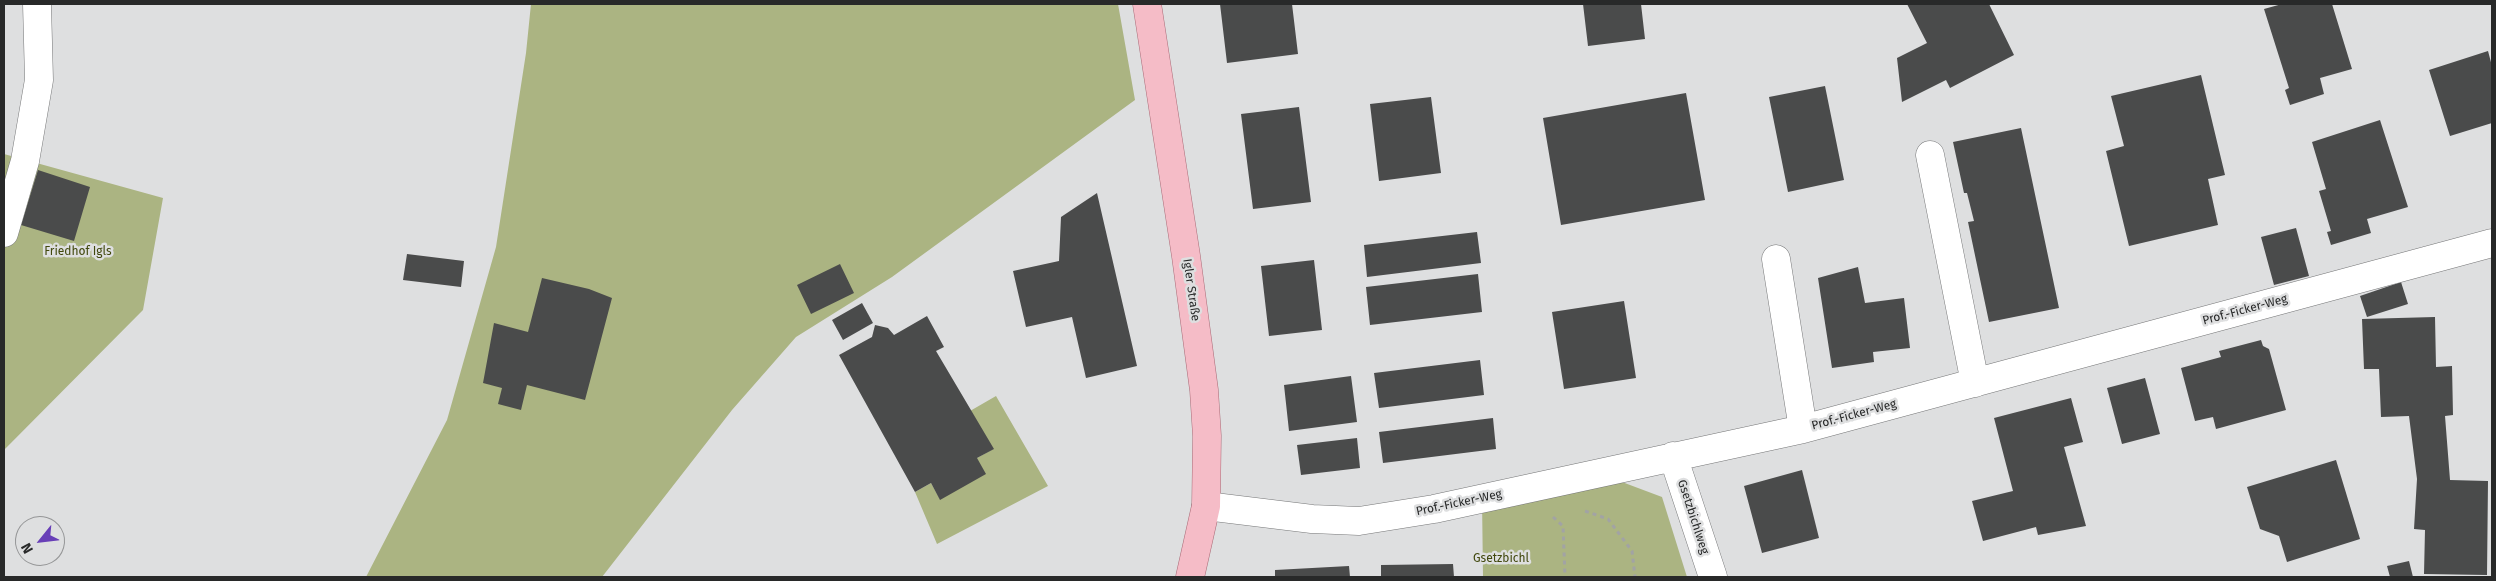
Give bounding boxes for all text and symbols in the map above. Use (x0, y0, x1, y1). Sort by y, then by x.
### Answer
park label: Friedhof Igls (44, 245, 112, 259)
street label: Igler Straße (1179, 258, 1203, 322)
street label: Prof.-Ficker-Weg (2201, 292, 2289, 328)
street label: Prof.-Ficker-Weg (1810, 397, 1898, 433)
street label: Gsetzbichlweg (1674, 478, 1712, 556)
street label: Prof.-Ficker-Weg (1415, 487, 1503, 519)
north arrow (15, 516, 65, 566)
text: N (18, 540, 37, 556)
park label: Gsetzbichl (1473, 552, 1529, 566)

